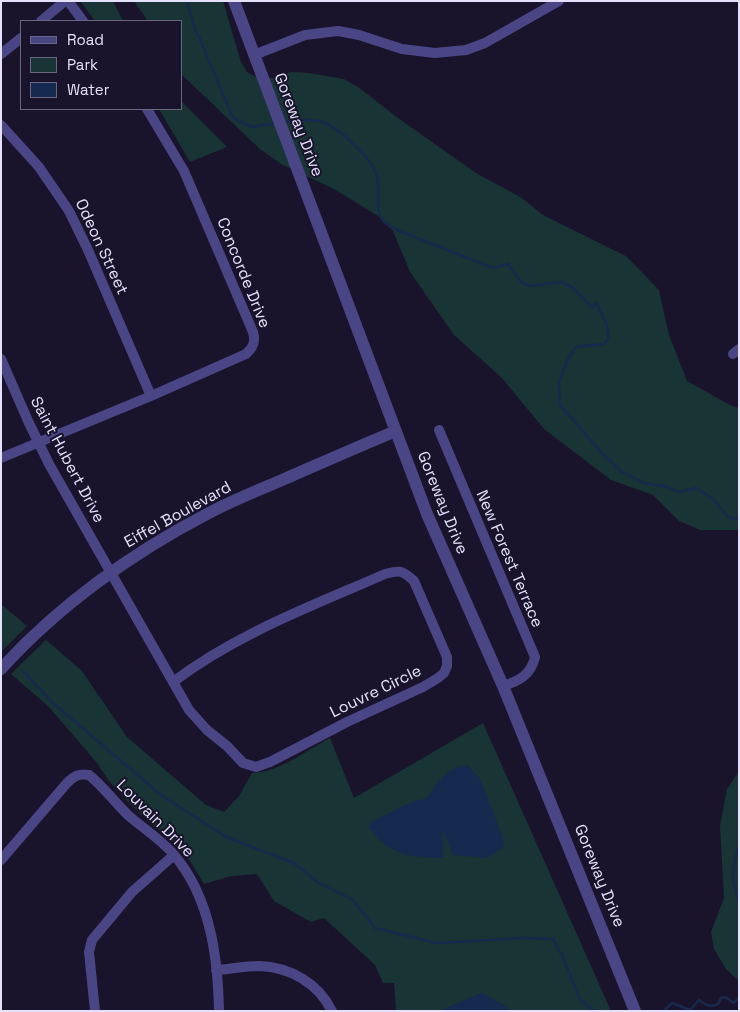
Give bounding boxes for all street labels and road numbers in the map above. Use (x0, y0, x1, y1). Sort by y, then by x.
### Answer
street label: Goreway Drive (269, 70, 327, 180)
street label: Odeon Street (70, 196, 132, 298)
street label: Concorde Drive (212, 215, 274, 331)
street label: Saint Hubert Drive (26, 394, 108, 526)
street label: Goreway Drive (413, 449, 471, 557)
street label: Eiffel Boulevard (121, 478, 235, 552)
street label: New Forest Terrace (471, 487, 547, 631)
street label: Louvre Circle (327, 662, 425, 722)
street label: Louvain Drive (112, 776, 198, 862)
street label: Goreway Drive (570, 822, 628, 930)

